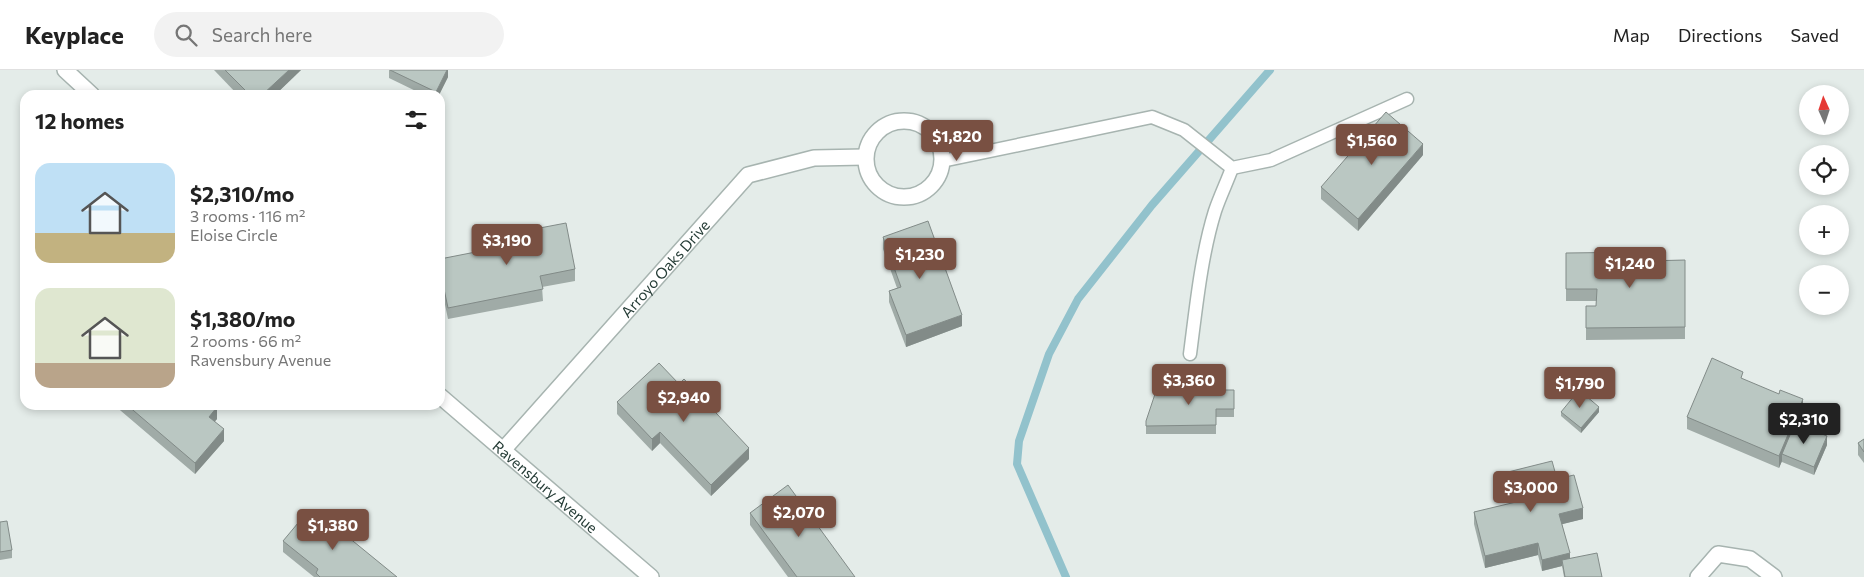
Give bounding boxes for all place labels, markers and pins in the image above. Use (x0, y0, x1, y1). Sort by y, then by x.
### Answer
pin: $1,820 (916, 119, 998, 162)
pin: $1,560 (1331, 124, 1413, 166)
pin: $3,190 (466, 224, 548, 266)
pin: $1,230 (879, 238, 961, 280)
pin: $1,240 (1589, 246, 1671, 289)
pin: $3,360 (1148, 364, 1230, 406)
pin: $1,790 (1539, 366, 1621, 409)
pin: $2,940 (643, 380, 725, 423)
pin: $2,310 (1763, 402, 1845, 445)
pin: $3,000 (1490, 470, 1572, 513)
pin: $2,070 (758, 496, 840, 538)
pin: $1,380 (292, 508, 374, 551)

